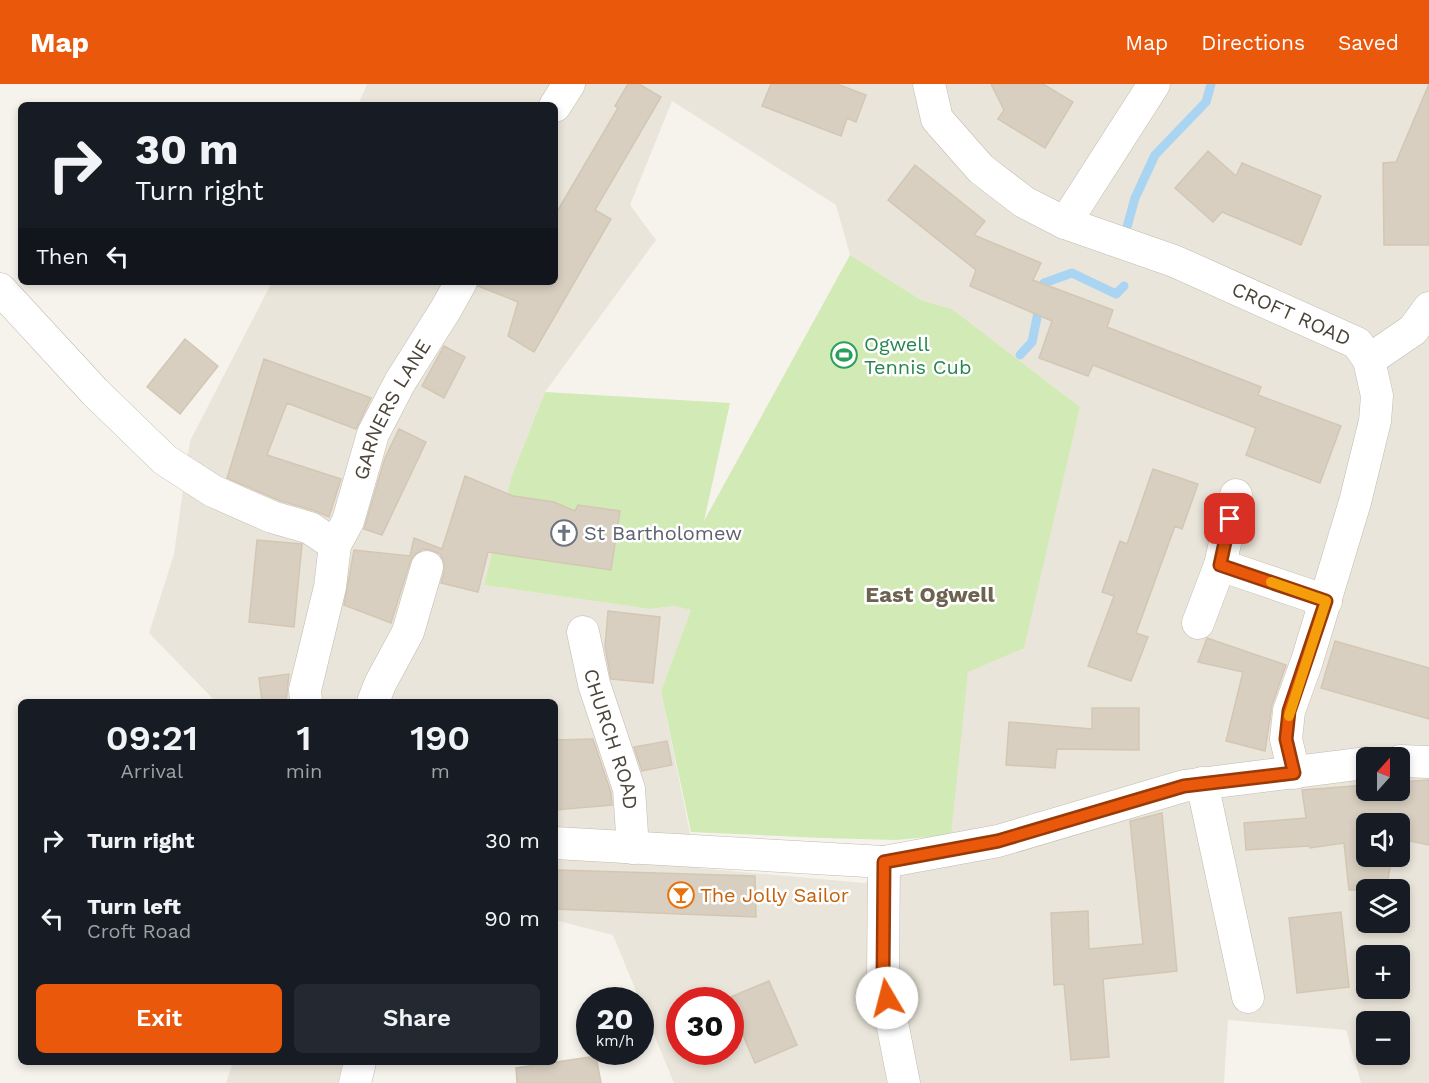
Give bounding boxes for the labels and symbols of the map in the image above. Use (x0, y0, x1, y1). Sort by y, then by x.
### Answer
street label: CROFT ROAD (1228, 277, 1355, 351)
place label: Ogwell Tennis Cub (864, 332, 971, 379)
street label: GARNERS LANE (348, 335, 436, 483)
sports icon: Ogwell Tennis Cub (829, 340, 859, 370)
pin (1204, 493, 1255, 544)
church icon: St Bartholomew (549, 518, 579, 548)
place label: St Bartholomew (584, 521, 742, 545)
district label: East Ogwell (865, 582, 995, 607)
street label: CHURCH ROAD (579, 667, 642, 810)
north arrow (1356, 747, 1410, 801)
bar icon: The Jolly Sailor (666, 880, 696, 910)
place label: The Jolly Sailor (700, 883, 849, 907)
position arrow (855, 966, 919, 1030)
speed limit sign: 30 (666, 987, 744, 1065)

